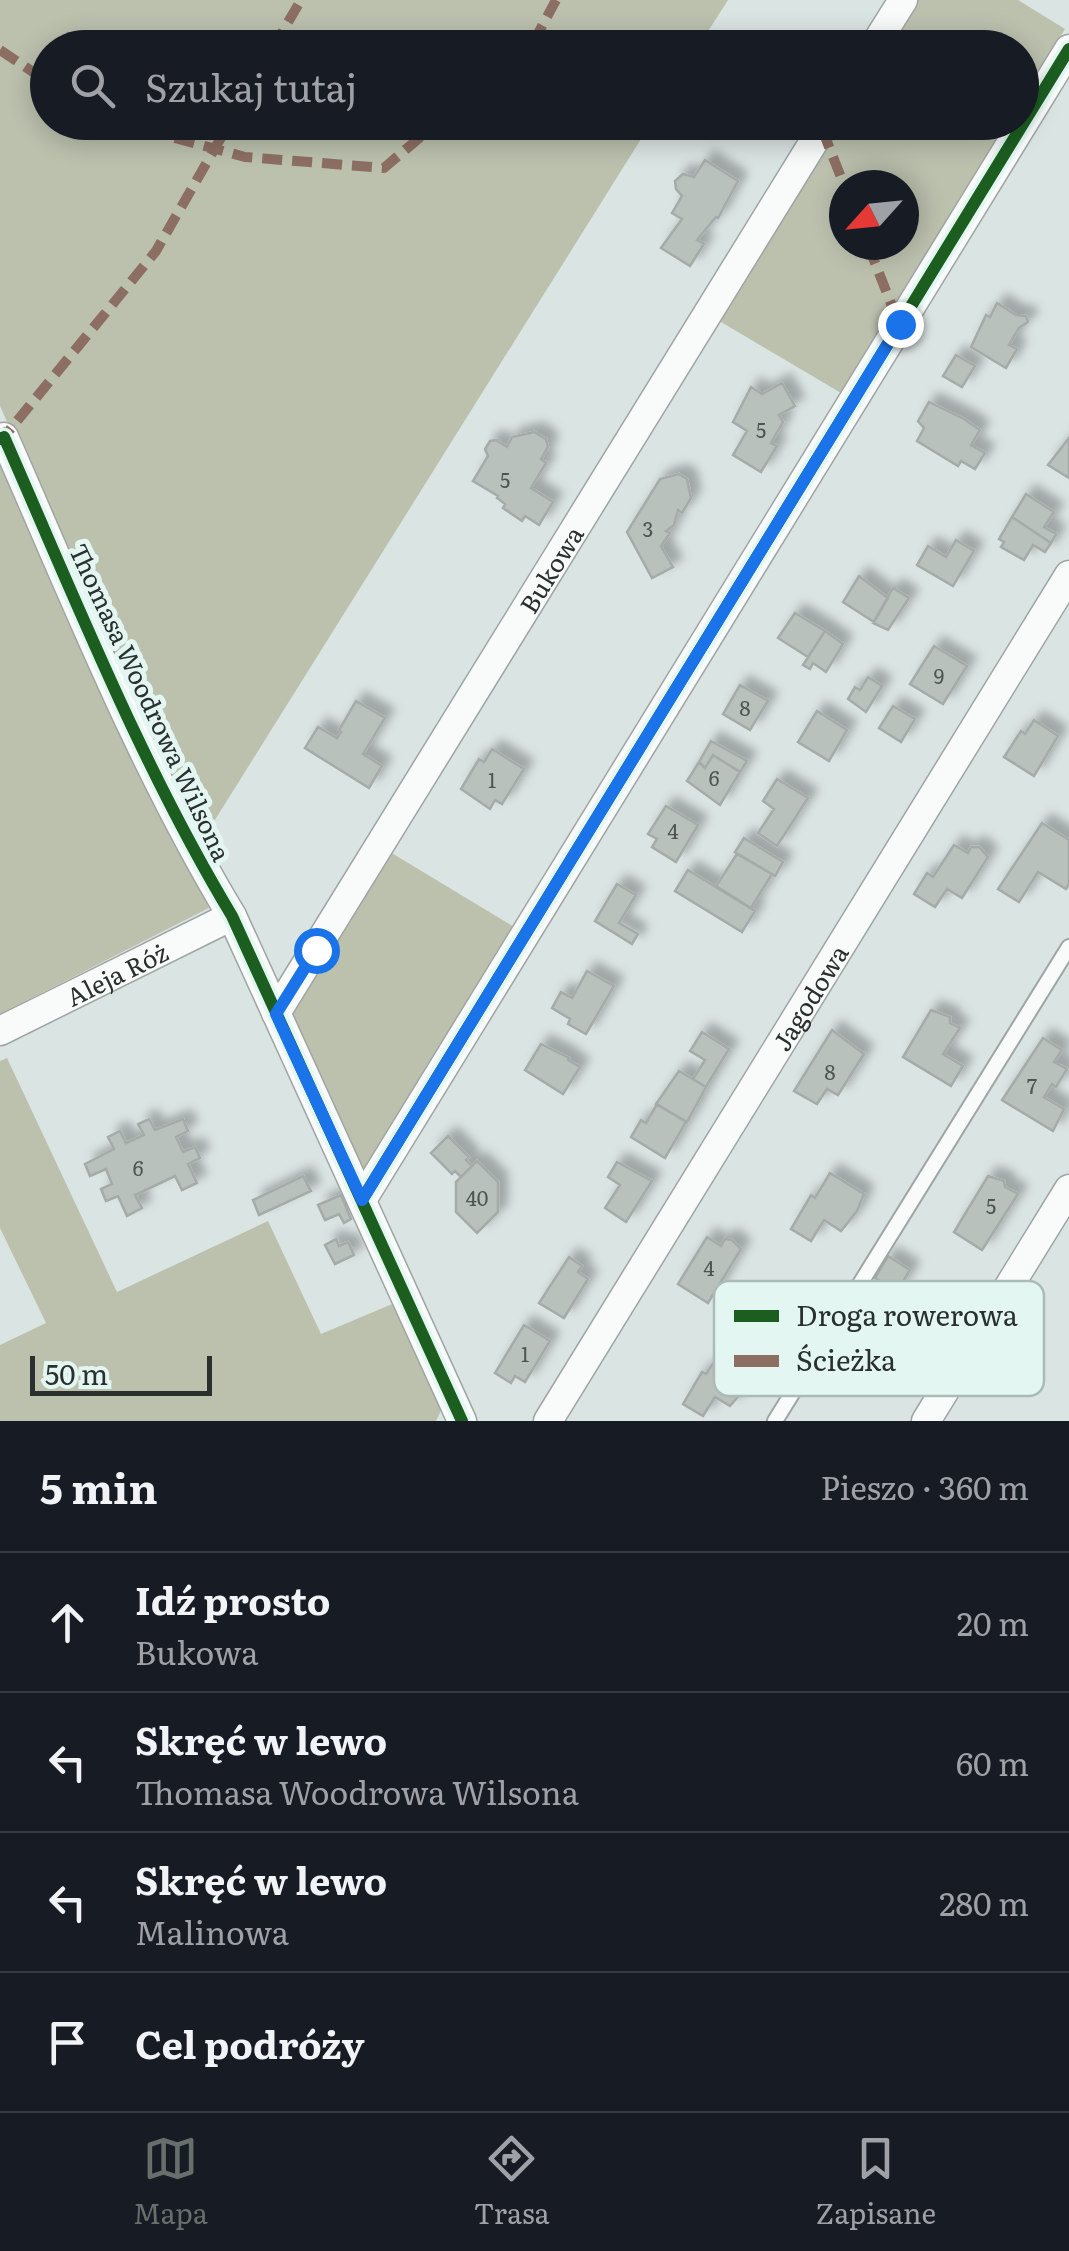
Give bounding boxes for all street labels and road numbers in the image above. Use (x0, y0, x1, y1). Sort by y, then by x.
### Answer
street label: Bukowa (509, 518, 592, 620)
street label: Thomasa Woodrowa Wilsona (61, 537, 241, 867)
street label: Aleja Róż (59, 932, 174, 1014)
street label: Jagodowa (762, 936, 856, 1057)

